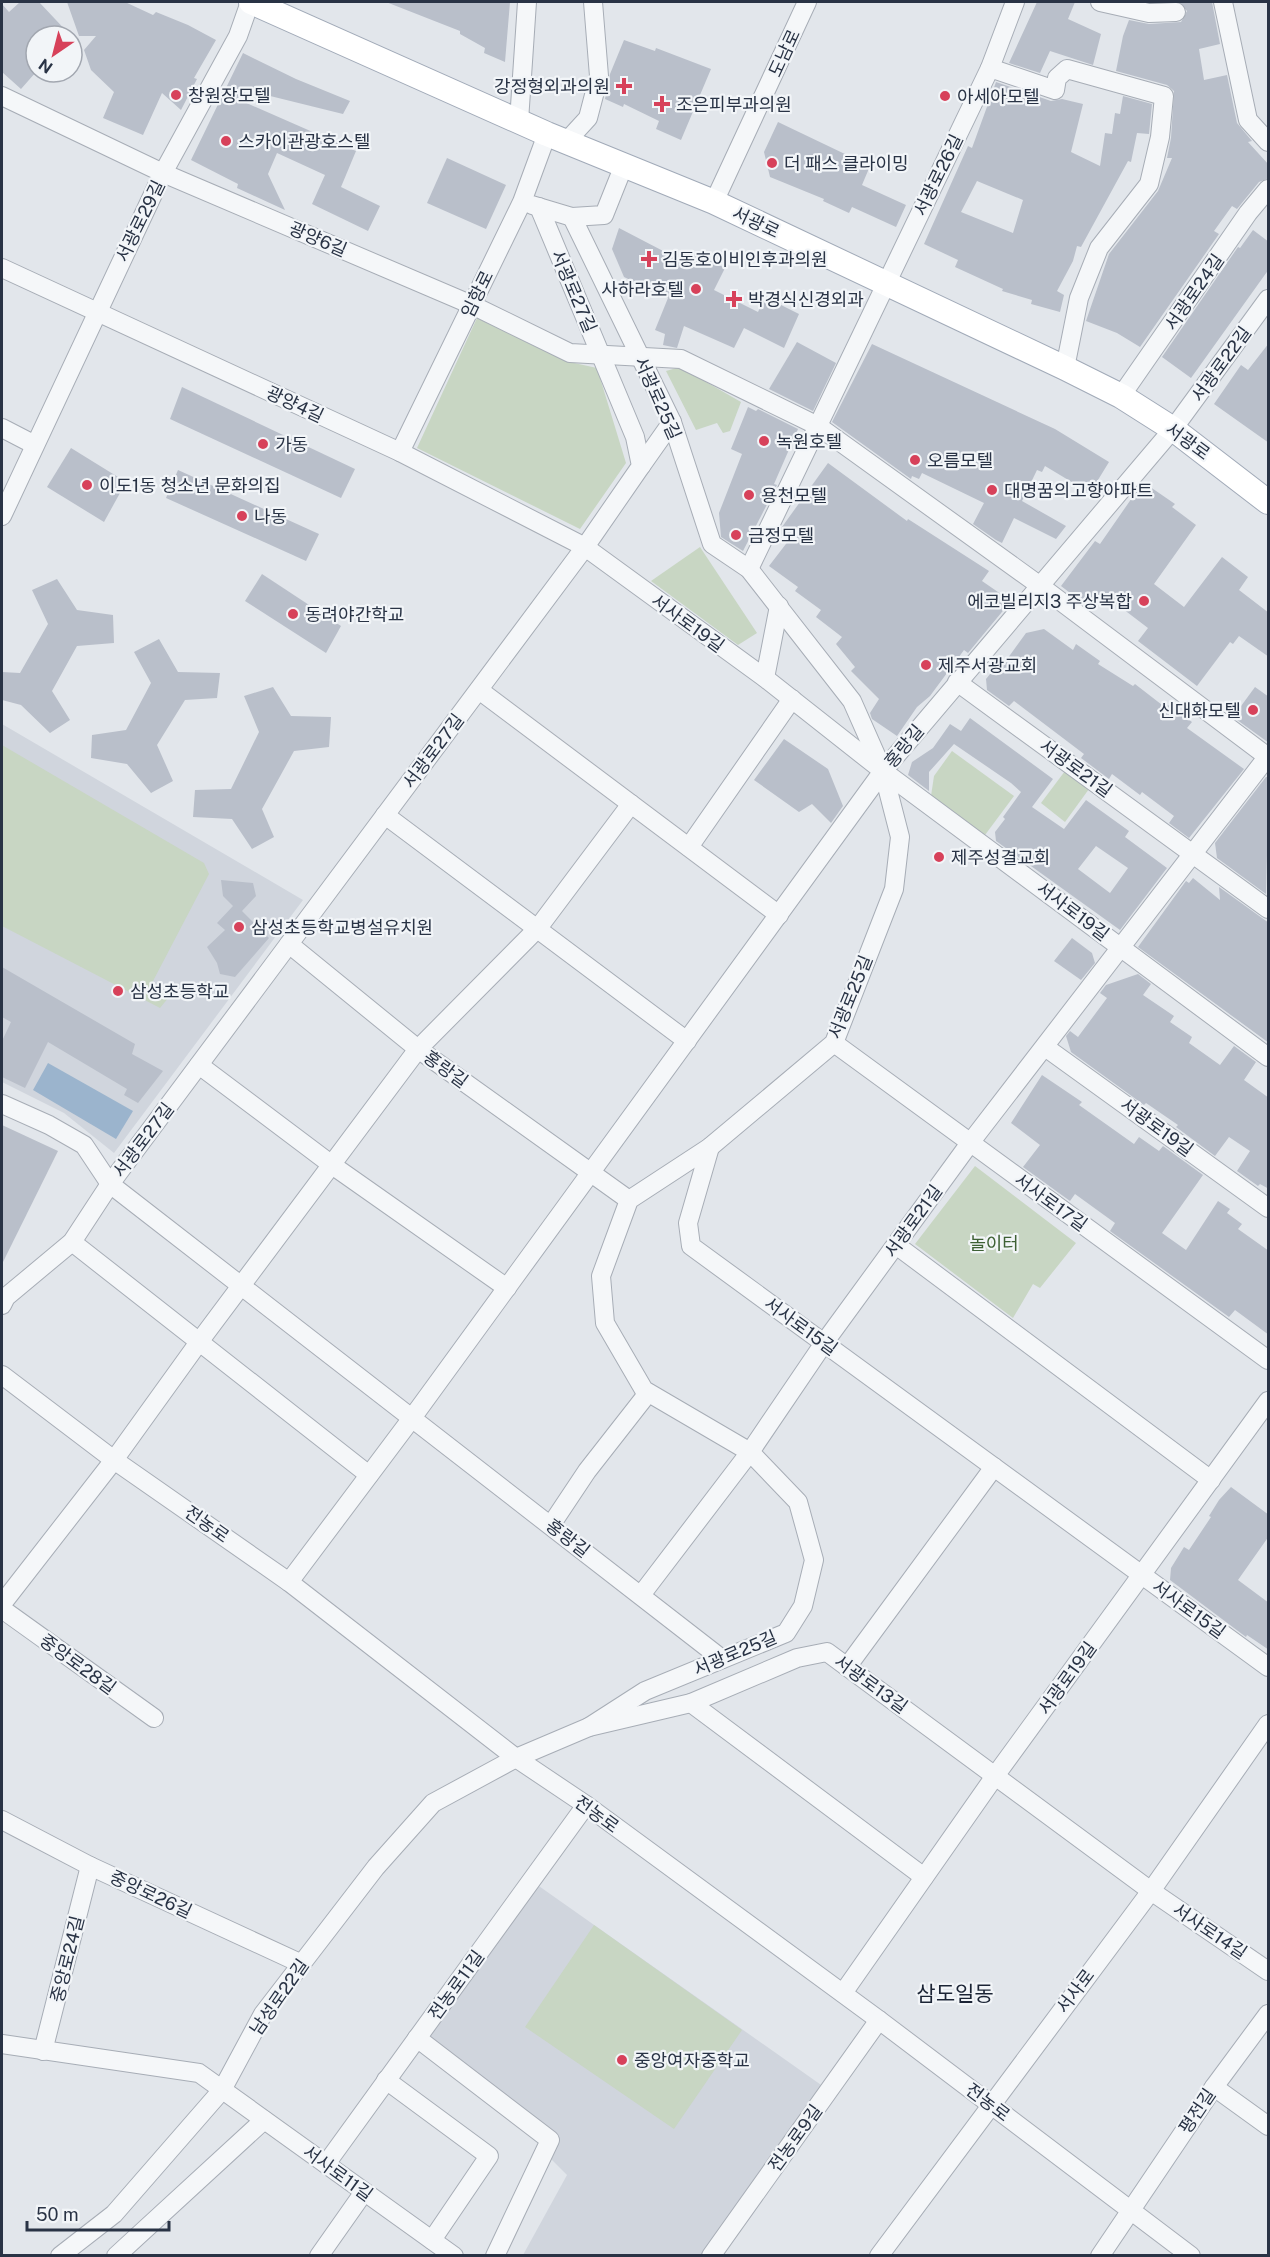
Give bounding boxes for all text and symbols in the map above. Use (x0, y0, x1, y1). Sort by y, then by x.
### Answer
north arrow (24, 24, 84, 84)
street label: 도남로 (764, 26, 804, 80)
text: N (35, 55, 56, 77)
place label: 강정형외과의원 (494, 76, 610, 97)
marker: 강정형외과의원 (615, 77, 633, 95)
place label: 창원장모텔 (188, 85, 271, 106)
place label: 아세아모텔 (957, 86, 1040, 107)
marker: 창원장모텔 (169, 88, 183, 102)
marker: 아세아모텔 (938, 89, 952, 103)
place label: 조은피부과의원 (676, 94, 792, 115)
marker: 조은피부과의원 (653, 95, 671, 113)
place label: 스카이관광호스텔 (238, 131, 370, 152)
street label: 서광로26길 (909, 131, 967, 219)
marker: 스카이관광호스텔 (219, 134, 233, 148)
place label: 더 패스 클라이밍 (784, 153, 909, 174)
marker: 더 패스 클라이밍 (765, 156, 779, 170)
street label: 서광로29길 (111, 177, 169, 265)
street label: 서광로 (729, 202, 783, 242)
street label: 광양6길 (286, 217, 350, 261)
street label: 서광로27길 (547, 246, 601, 336)
place label: 김동호이비인후과의원 (662, 249, 828, 270)
marker: 김동호이비인후과의원 (640, 250, 658, 268)
street label: 서광로24길 (1160, 250, 1228, 334)
street label: 임항로 (457, 267, 497, 321)
place label: 사하라호텔 (601, 279, 684, 300)
marker: 사하라호텔 (689, 282, 703, 296)
place label: 박경식신경외과 (748, 289, 864, 310)
marker: 박경식신경외과 (725, 290, 743, 308)
street label: 서광로22길 (1187, 322, 1255, 406)
street label: 서광로25길 (630, 353, 686, 443)
street label: 광양4길 (263, 382, 327, 426)
street label: 서광로 (1162, 418, 1214, 464)
place label: 녹원호텔 (776, 431, 842, 452)
place label: 가동 (275, 434, 308, 455)
marker: 녹원호텔 (757, 434, 771, 448)
marker: 가동 (256, 437, 270, 451)
place label: 오름모텔 (927, 450, 993, 471)
marker: 오름모텔 (908, 453, 922, 467)
place label: 이도1동 청소년 문화의집 (99, 475, 281, 496)
marker: 이도1동 청소년 문화의집 (80, 478, 94, 492)
place label: 대명꿈의고향아파트 (1004, 480, 1153, 501)
marker: 대명꿈의고향아파트 (985, 483, 999, 497)
place label: 용천모텔 (761, 485, 827, 506)
marker: 용천모텔 (742, 488, 756, 502)
place label: 나동 (254, 506, 287, 527)
marker: 나동 (235, 509, 249, 523)
place label: 금정모텔 (748, 525, 814, 546)
marker: 금정모텔 (729, 528, 743, 542)
street label: 서사로19길 (648, 590, 728, 656)
place label: 에코빌리지3 주상복합 (967, 591, 1132, 612)
marker: 에코빌리지3 주상복합 (1137, 594, 1151, 608)
place label: 동려야간학교 (305, 604, 404, 625)
marker: 동려야간학교 (286, 607, 300, 621)
place label: 제주서광교회 (938, 655, 1037, 676)
marker: 제주서광교회 (919, 658, 933, 672)
place label: 신대화모텔 (1158, 700, 1241, 721)
marker: 신대화모텔 (1246, 703, 1260, 717)
street label: 서광로27길 (398, 710, 468, 792)
street label: 홍랑길 (880, 720, 928, 772)
street label: 서광로21길 (1036, 735, 1116, 801)
place label: 제주성결교회 (951, 847, 1050, 868)
marker: 제주성결교회 (932, 850, 946, 864)
street label: 서사로19길 (1033, 877, 1113, 945)
place label: 삼성초등학교병설유치원 (251, 917, 433, 938)
marker: 삼성초등학교병설유치원 (232, 920, 246, 934)
street label: 서광로25길 (824, 952, 876, 1042)
place label: 삼성초등학교 (130, 981, 229, 1002)
marker: 삼성초등학교 (111, 984, 125, 998)
street label: 홍랑길 (420, 1046, 472, 1092)
street label: 서광로19길 (1117, 1094, 1197, 1160)
street label: 서광로27길 (108, 1099, 178, 1181)
street label: 서사로17길 (1011, 1169, 1091, 1235)
street label: 서광로21길 (880, 1181, 946, 1261)
park label: 놀이터 (969, 1233, 1019, 1254)
street label: 서사로15길 (760, 1292, 842, 1360)
street label: 전농로 (181, 1501, 233, 1547)
street label: 홍랑길 (542, 1514, 594, 1562)
street label: 서사로15길 (1148, 1575, 1230, 1643)
street label: 서광로25길 (690, 1626, 780, 1680)
street label: 중앙로28길 (36, 1629, 120, 1699)
street label: 서광로19길 (1034, 1638, 1100, 1718)
street label: 서광로13길 (830, 1651, 912, 1717)
street label: 전농로 (571, 1791, 623, 1837)
street label: 중앙로26길 (107, 1866, 195, 1922)
street label: 서사로14길 (1169, 1899, 1251, 1963)
street label: 중앙로24길 (46, 1914, 88, 2004)
street label: 전농로11길 (424, 1946, 488, 2024)
street label: 남성로22길 (245, 1955, 313, 2039)
street label: 서사로 (1052, 1965, 1098, 2017)
district label: 삼도일동 (916, 1981, 994, 2006)
place label: 중앙여자중학교 (634, 2050, 750, 2071)
marker: 중앙여자중학교 (615, 2053, 629, 2067)
street label: 전농로 (962, 2079, 1014, 2125)
street label: 평전길 (1174, 2085, 1220, 2137)
street label: 전농로9길 (764, 2100, 826, 2176)
street label: 서사로11길 (299, 2141, 377, 2205)
scale bar (27, 2194, 170, 2232)
text: 50 m (36, 2204, 79, 2225)

